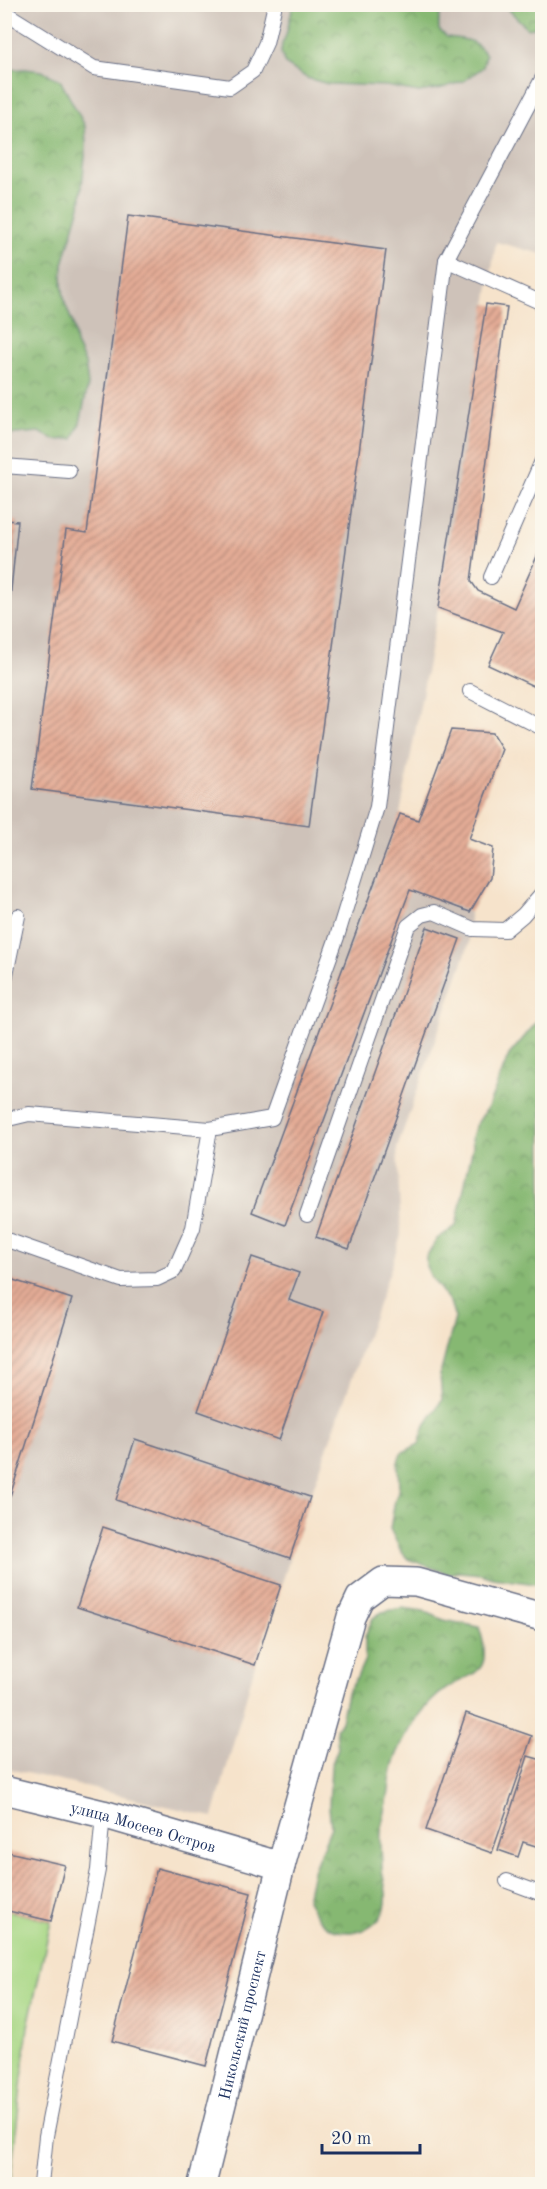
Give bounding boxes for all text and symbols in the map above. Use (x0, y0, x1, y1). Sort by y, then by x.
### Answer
street label: улица Мосеев Остров (69, 1800, 217, 1856)
street label: Никольский проспект (217, 1949, 270, 2102)
scale bar (322, 2117, 420, 2155)
text: 20 m (331, 2130, 371, 2148)

